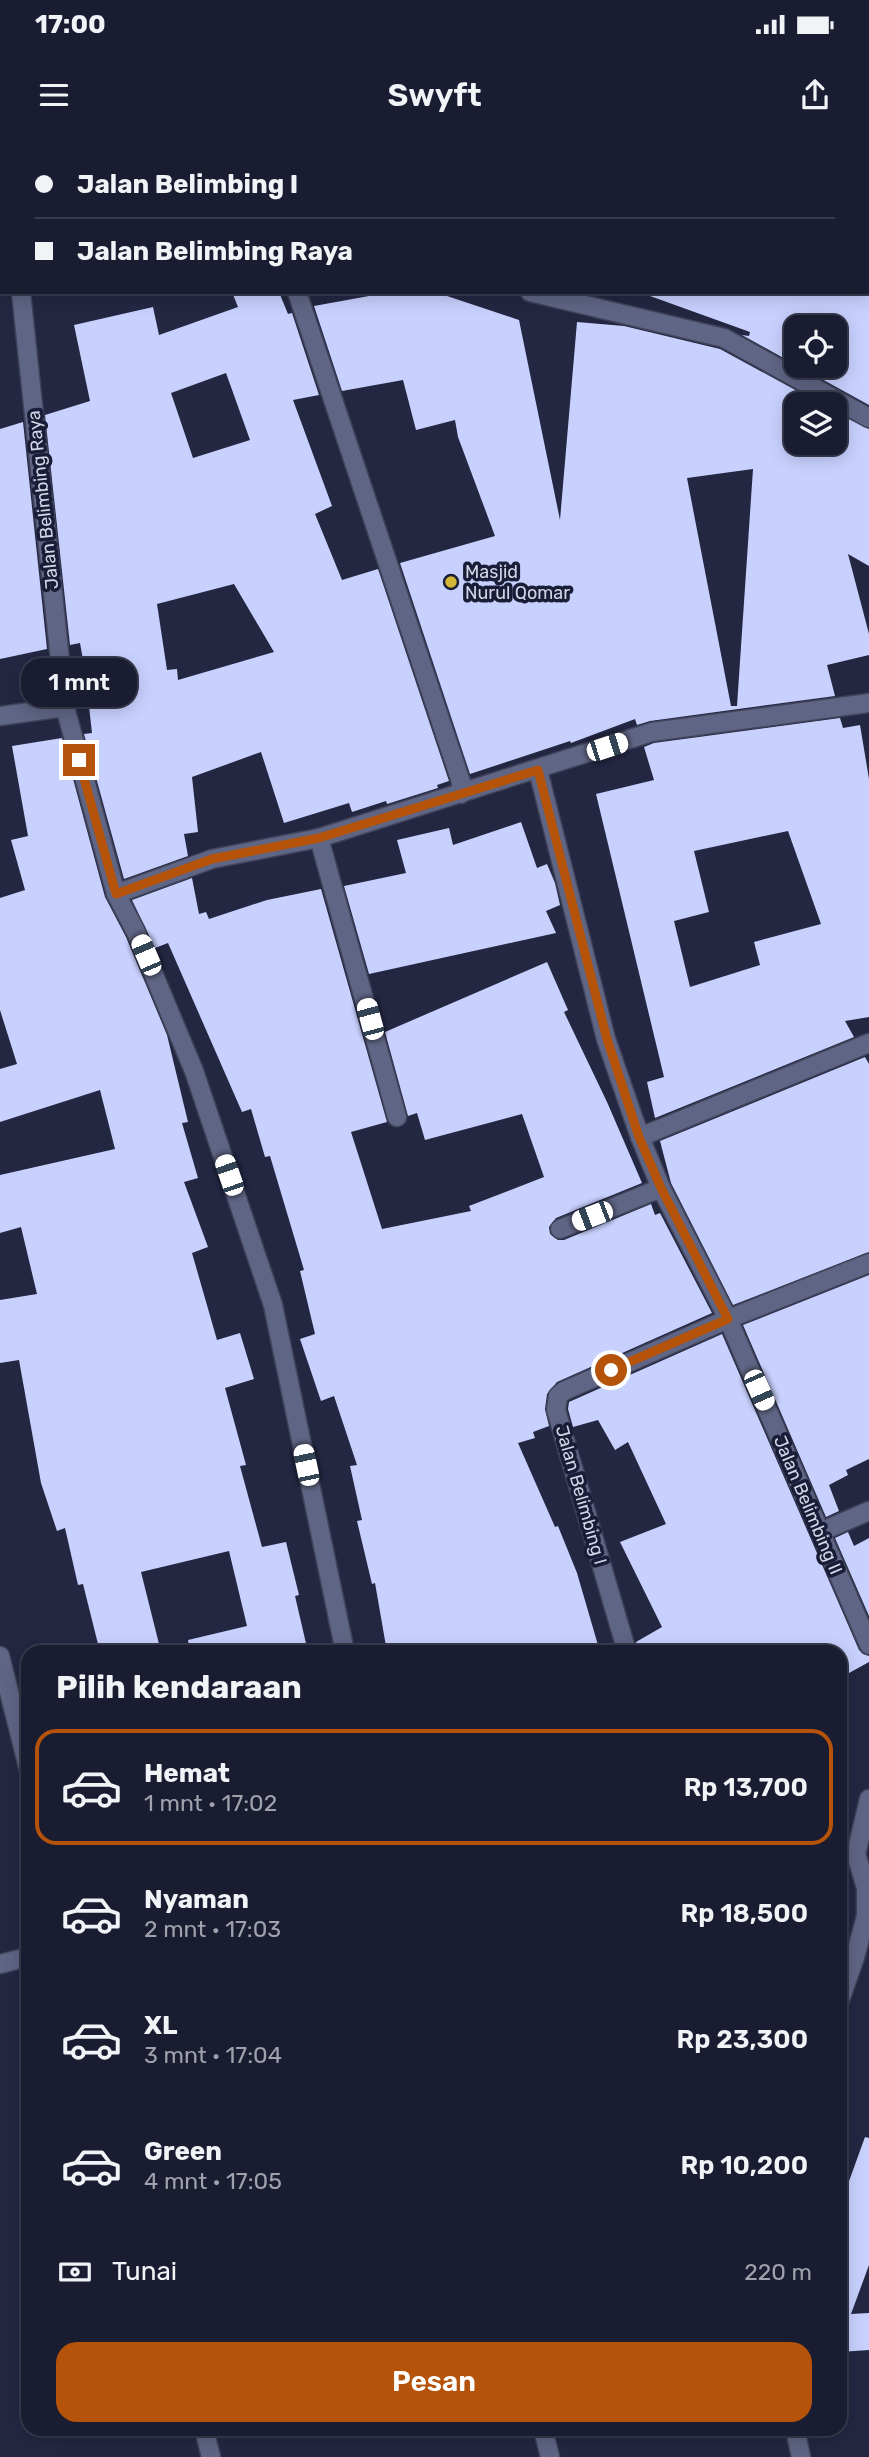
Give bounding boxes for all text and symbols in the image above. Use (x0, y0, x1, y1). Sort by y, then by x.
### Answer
text: 17:00 (35, 9, 106, 40)
icon: menu (35, 76, 73, 114)
text: Swyft (387, 76, 482, 114)
icon: share (796, 76, 834, 114)
text: Jalan Belimbing I (77, 169, 298, 200)
text: Jalan Belimbing Raya (77, 236, 353, 267)
map controls (784, 315, 847, 455)
button: locate (784, 315, 847, 378)
button: layers (784, 392, 847, 455)
street label: Jalan Belimbing Raya (23, 409, 63, 591)
place label: Masjid Nurul Qomar (465, 561, 570, 604)
marker: Masjid Nurul Qomar (443, 574, 459, 590)
callout: 1 mnt (21, 658, 137, 708)
text: 1 mnt (48, 668, 110, 696)
car (584, 731, 631, 763)
route end (63, 744, 95, 776)
car (129, 932, 164, 978)
car (355, 996, 386, 1042)
car (213, 1152, 246, 1198)
car (569, 1199, 616, 1233)
route start (595, 1354, 627, 1386)
car (741, 1367, 778, 1413)
street label: Jalan Belimbing I (551, 1423, 611, 1567)
street label: Jalan Belimbing II (769, 1432, 847, 1578)
car (292, 1442, 321, 1488)
text: Pilih kendaraan (56, 1668, 302, 1706)
icon: car (60, 1756, 123, 1819)
text: Hemat (144, 1758, 230, 1789)
text: Rp 13,700 (684, 1772, 808, 1803)
text: 1 mnt · 17:02 (144, 1789, 277, 1817)
icon: car (60, 1882, 123, 1945)
text: Nyaman (144, 1884, 249, 1915)
text: Rp 18,500 (681, 1898, 808, 1929)
text: 2 mnt · 17:03 (144, 1915, 281, 1943)
icon: car (60, 2008, 123, 2071)
text: XL (144, 2010, 177, 2041)
text: Rp 23,300 (677, 2024, 808, 2055)
text: 3 mnt · 17:04 (144, 2041, 282, 2069)
icon: car (60, 2134, 123, 2197)
text: Green (144, 2136, 222, 2167)
text: Rp 10,200 (681, 2150, 808, 2181)
text: 4 mnt · 17:05 (144, 2167, 282, 2195)
icon: cash (56, 2253, 94, 2291)
text: Tunai (112, 2256, 177, 2287)
text: 220 m (744, 2258, 812, 2286)
button: Pesan (56, 2342, 812, 2422)

